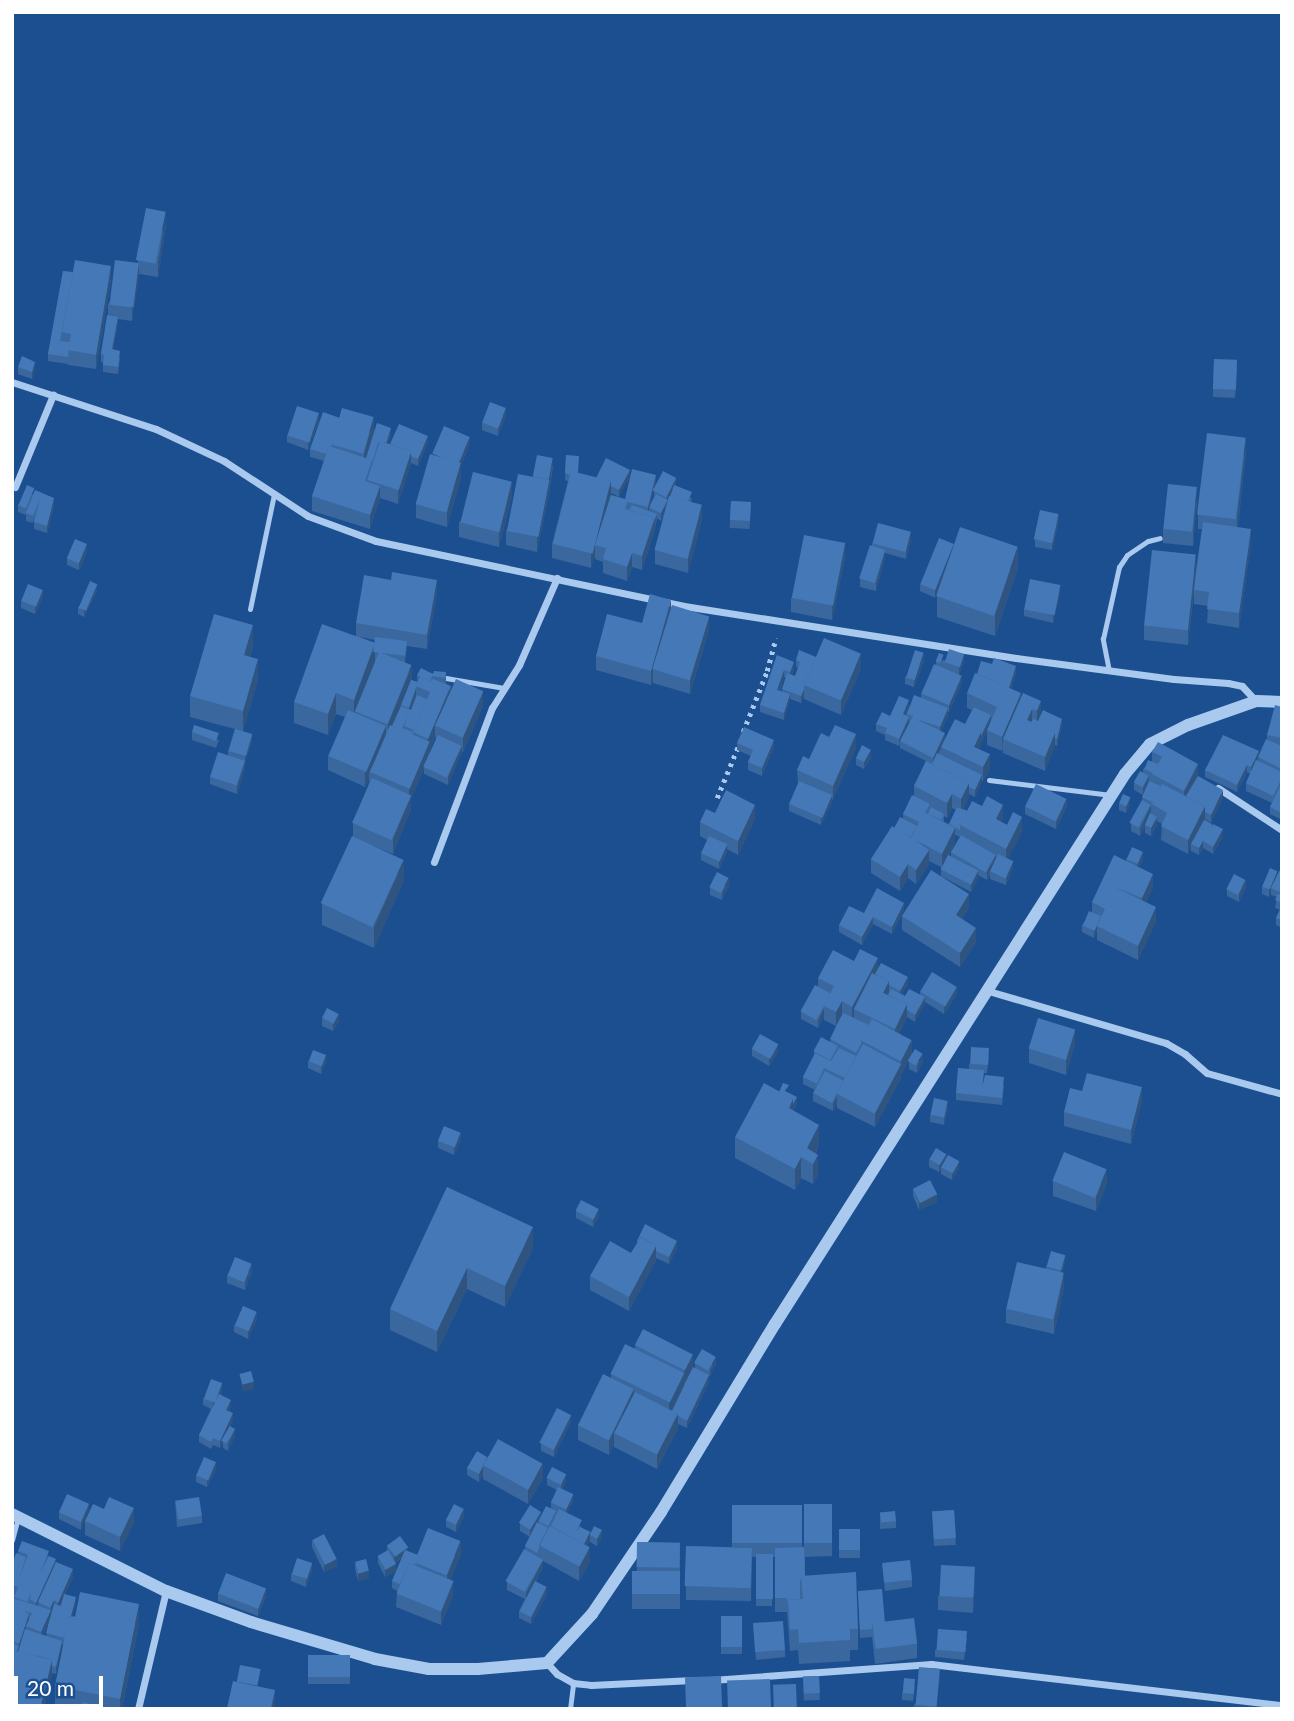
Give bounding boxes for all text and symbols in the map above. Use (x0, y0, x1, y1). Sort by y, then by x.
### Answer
scale bar (18, 1662, 107, 1706)
text: 20 m (27, 1675, 74, 1700)

